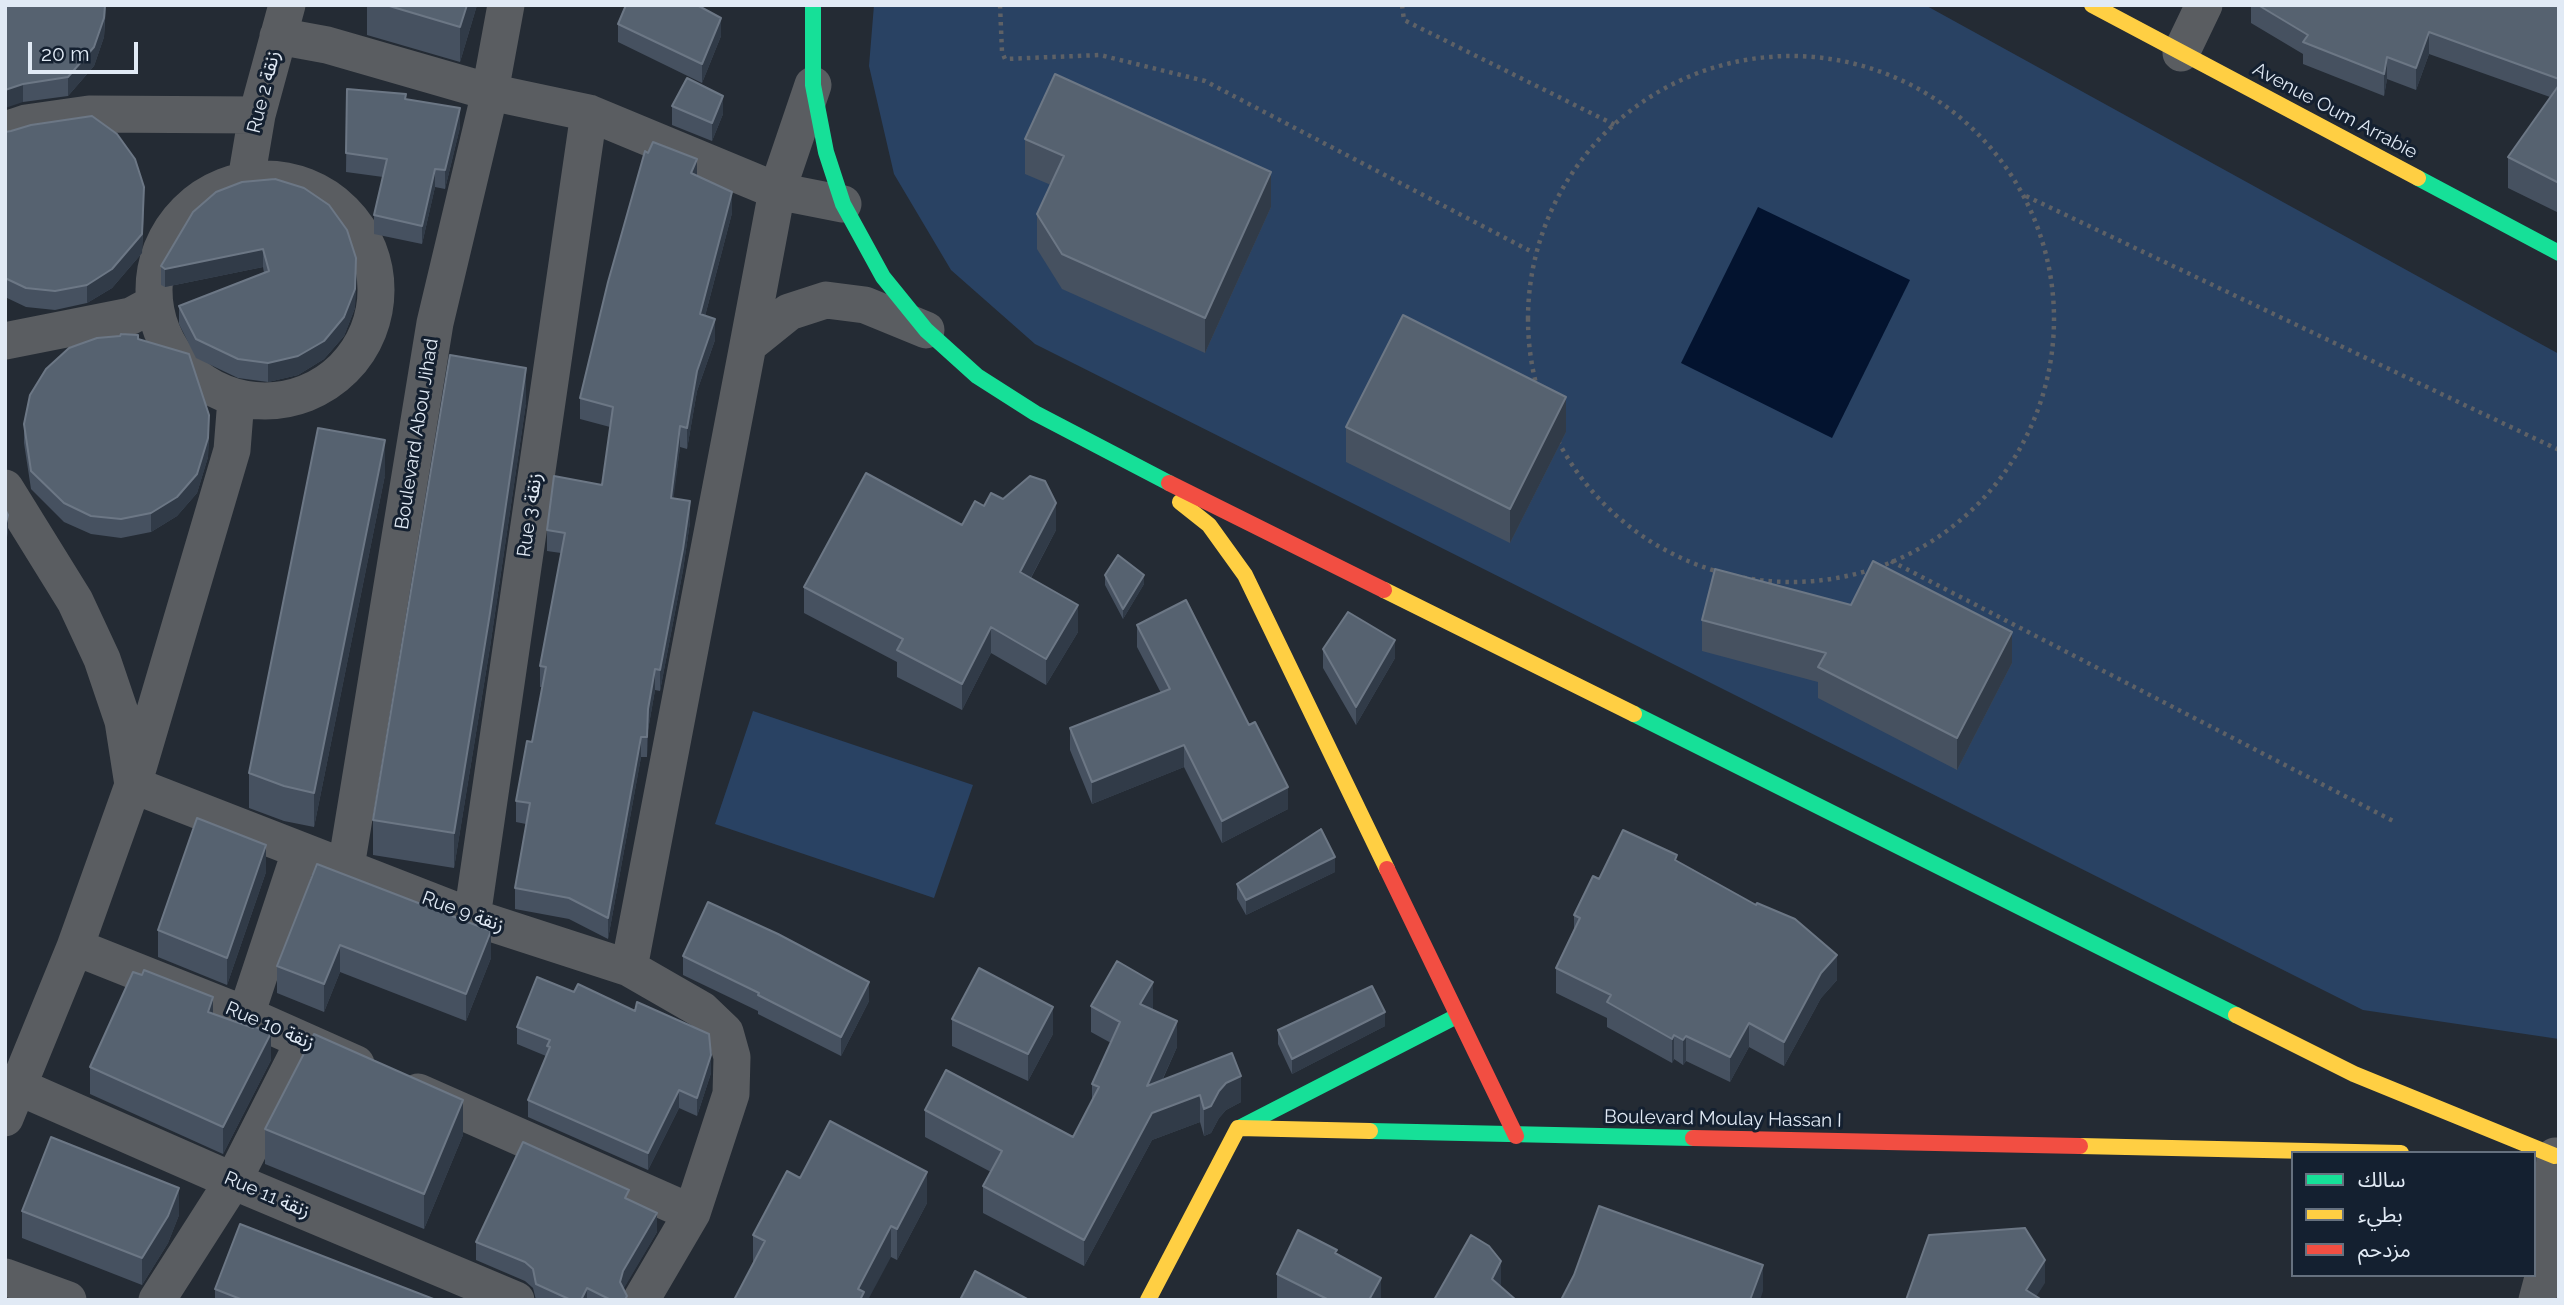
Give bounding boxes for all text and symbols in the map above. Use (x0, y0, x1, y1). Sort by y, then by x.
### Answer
scale bar (32, 28, 142, 72)
text: 20 m (41, 41, 89, 66)
street label: Rue 2 زنقة (243, 48, 285, 136)
street label: Avenue Oum Arrabie (2249, 58, 2421, 164)
street label: Boulevard Abou Jihad (391, 337, 443, 531)
street label: Rue 3 زنقة (513, 471, 547, 559)
street label: Rue 9 زنقة (419, 887, 507, 937)
street label: Rue 10 زنقة (222, 997, 318, 1055)
street label: Boulevard Moulay Hassan I (1604, 1106, 1842, 1132)
legend (2291, 1151, 2536, 1277)
street label: Rue 11 زنقة (221, 1167, 313, 1223)
text: سالك (2358, 1167, 2405, 1192)
text: بطيء (2358, 1202, 2403, 1227)
text: مزدحم (2358, 1237, 2411, 1262)

